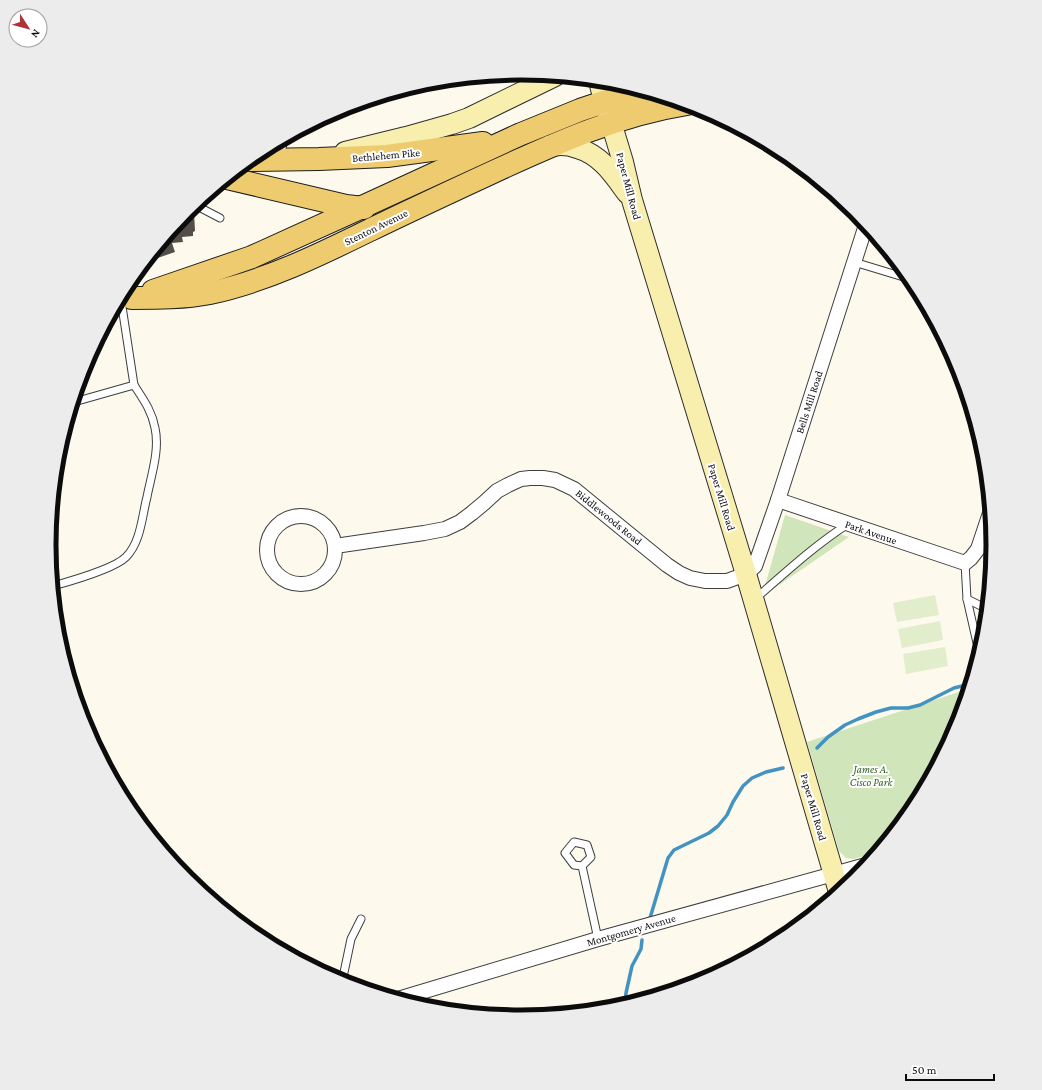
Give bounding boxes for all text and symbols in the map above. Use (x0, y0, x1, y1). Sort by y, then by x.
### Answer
north arrow (8, 8, 48, 48)
text: N (29, 27, 43, 41)
street label: Bethlehem Pike (352, 146, 421, 164)
street label: Paper Mill Road (613, 151, 644, 221)
street label: Stenton Avenue (342, 206, 410, 247)
street label: Bells Mill Road (793, 369, 825, 435)
street label: Paper Mill Road (705, 462, 738, 532)
street label: Biddlewoods Road (574, 487, 645, 547)
street label: Park Avenue (844, 518, 899, 547)
park label: James A. Cisco Park (850, 763, 893, 788)
street label: Paper Mill Road (798, 772, 829, 842)
street label: Montgomery Avenue (585, 912, 677, 949)
scale bar (906, 1056, 994, 1082)
text: 50 m (912, 1063, 937, 1077)

